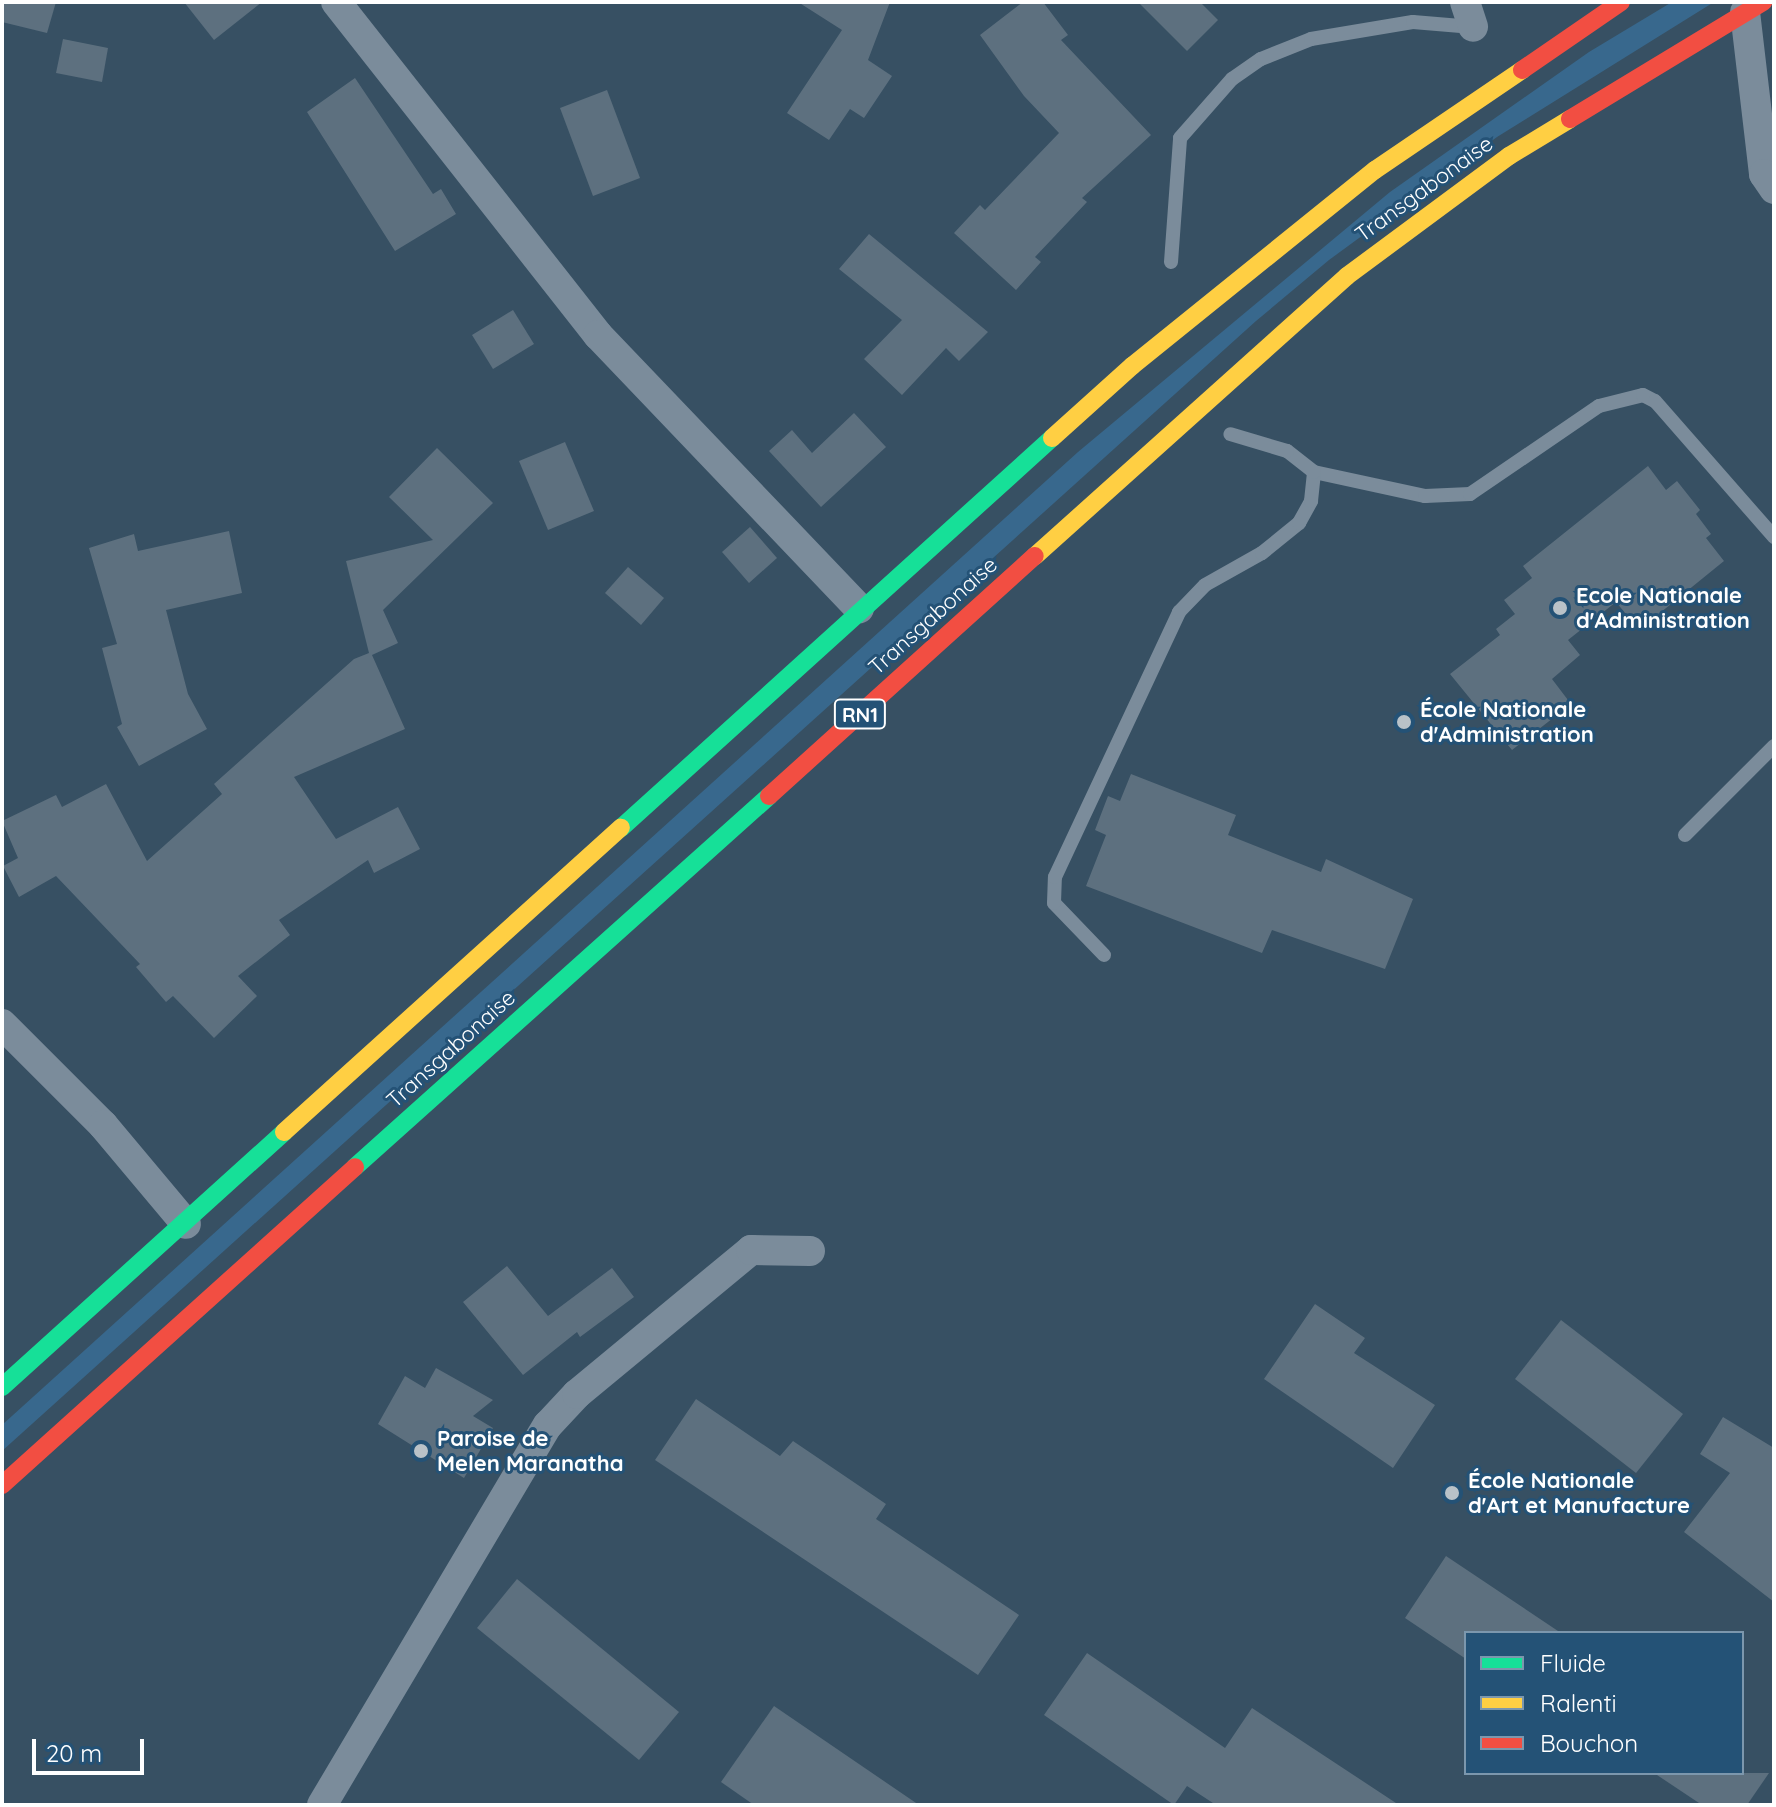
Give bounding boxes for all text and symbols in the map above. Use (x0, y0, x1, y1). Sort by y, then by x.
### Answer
street label: Transgabonaise (1350, 130, 1498, 248)
street label: Transgabonaise (863, 551, 1003, 681)
place label: Ecole Nationale d'Administration (1576, 582, 1750, 634)
marker: Ecole Nationale d'Administration (1551, 599, 1569, 617)
place label: École Nationale d'Administration (1420, 696, 1594, 748)
road number: RN1 (832, 698, 888, 730)
marker: École Nationale d'Administration (1395, 713, 1413, 731)
street label: Transgabonaise (381, 984, 521, 1114)
place label: Paroise de Melen Maranatha (437, 1425, 624, 1476)
marker: Paroise de Melen Maranatha (412, 1442, 430, 1460)
place label: École Nationale d'Art et Manufacture (1468, 1467, 1690, 1518)
marker: École Nationale d'Art et Manufacture (1443, 1484, 1461, 1502)
legend (1464, 1631, 1744, 1775)
text: Fluide (1540, 1648, 1606, 1678)
text: Ralenti (1540, 1688, 1617, 1718)
scale bar (36, 1723, 148, 1773)
text: Bouchon (1540, 1728, 1638, 1758)
text: 20 m (46, 1738, 102, 1768)

